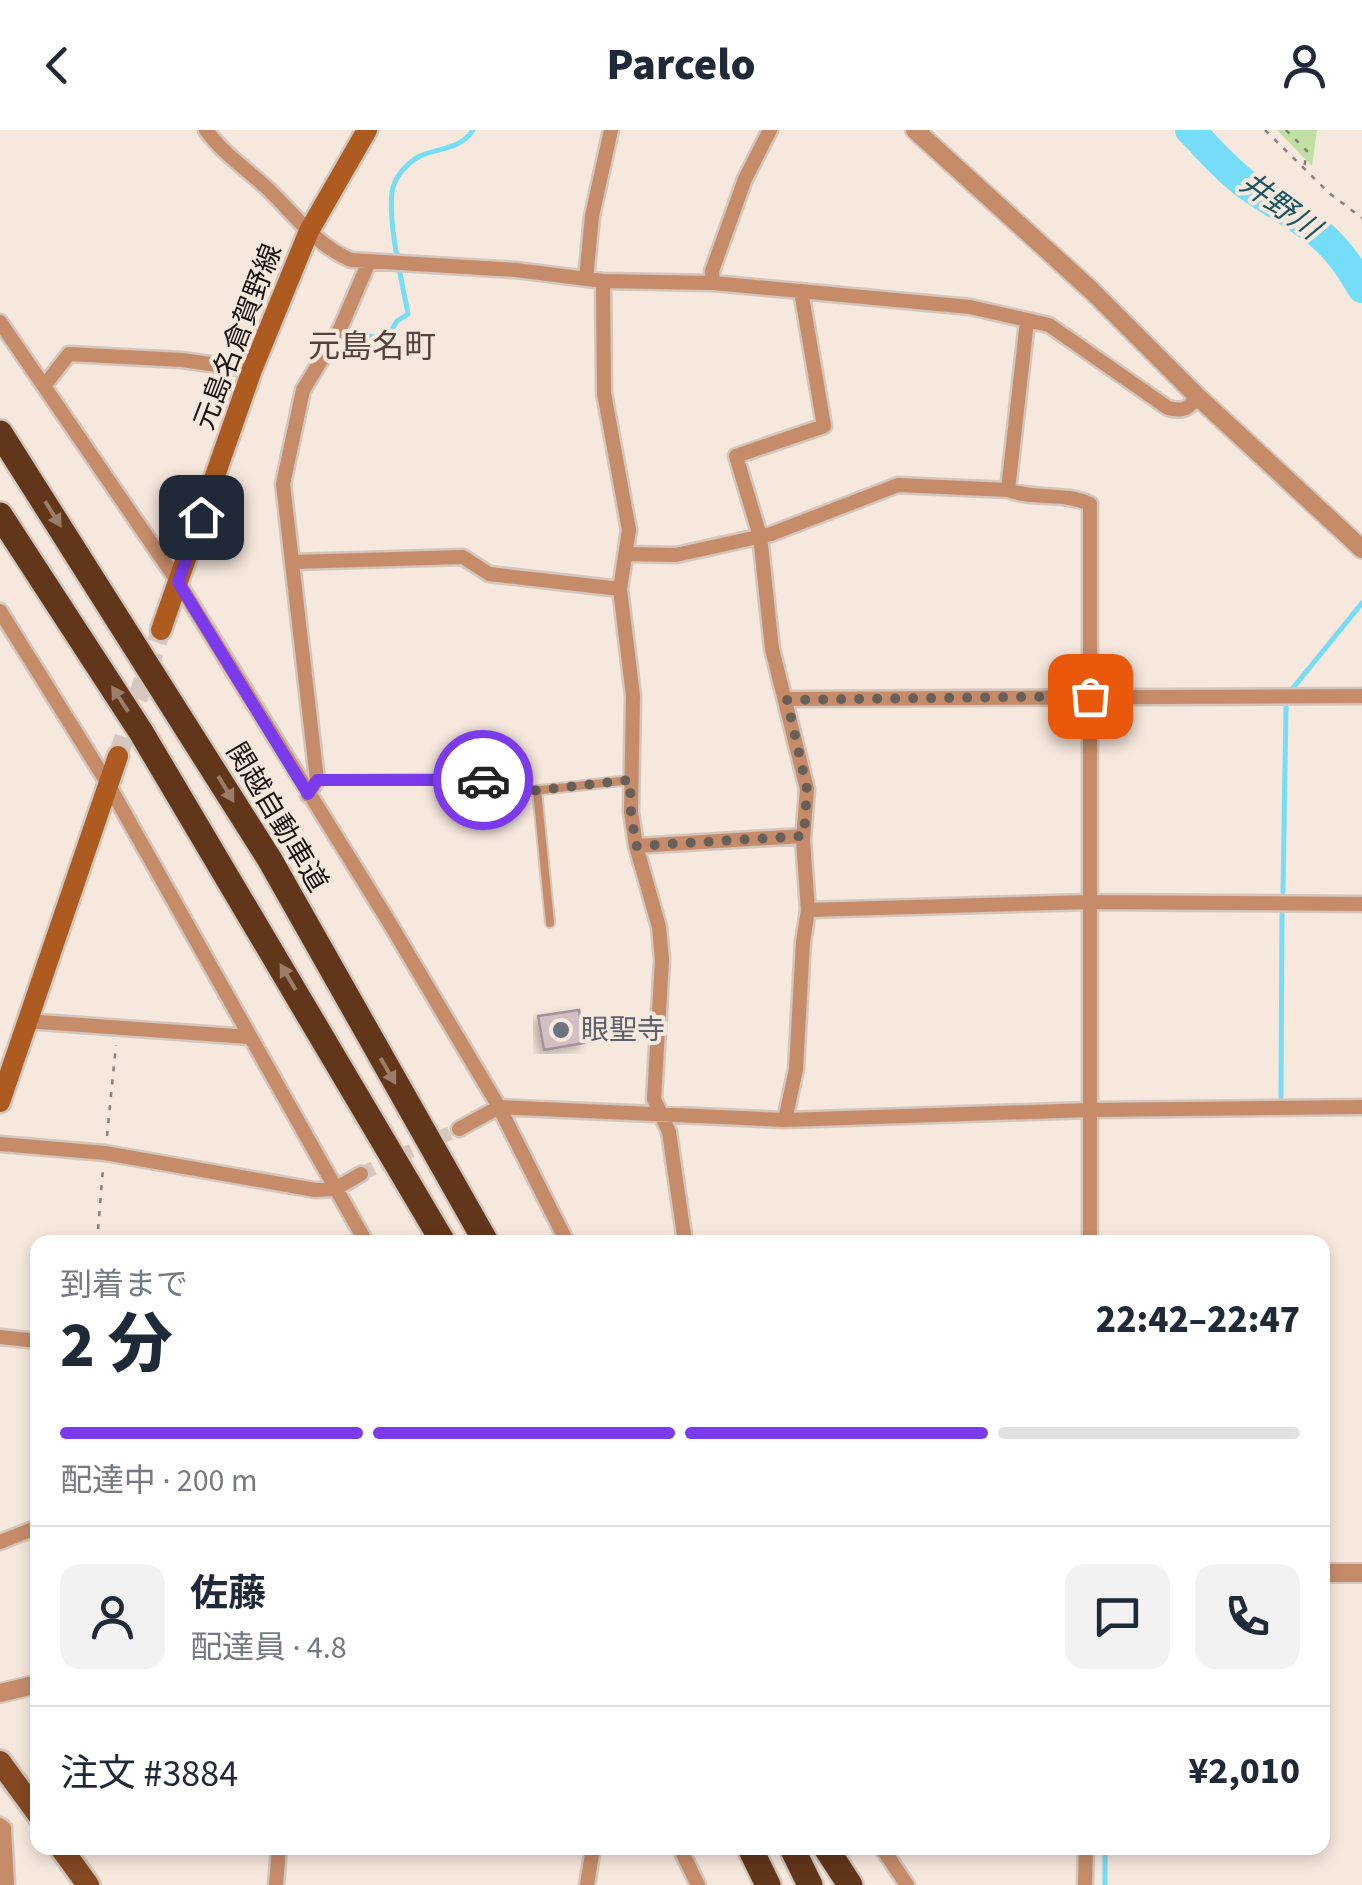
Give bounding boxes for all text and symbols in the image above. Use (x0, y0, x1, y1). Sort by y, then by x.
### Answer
text: Parcelo (606, 33, 756, 97)
icon: back (30, 38, 85, 93)
icon: person (1277, 38, 1332, 93)
water label: 井野川 (1231, 162, 1331, 252)
street label: 元島名倉賀野線 (184, 238, 292, 436)
district label: 元島名町 (308, 324, 436, 370)
pin (159, 475, 244, 560)
icon: home (174, 490, 229, 545)
one-way arrow (44, 500, 62, 528)
pin (1048, 654, 1133, 739)
icon: bag (1063, 669, 1118, 724)
one-way arrow (111, 686, 129, 713)
courier (433, 730, 533, 830)
street label: 関越自動車道 (217, 735, 337, 899)
icon: car (456, 753, 511, 808)
one-way arrow (217, 775, 234, 803)
one-way arrow (280, 963, 297, 991)
place label: 眼聖寺 (581, 1010, 665, 1050)
marker: 眼聖寺 (550, 1019, 572, 1041)
one-way arrow (379, 1057, 397, 1085)
text: 到着まで (60, 1262, 188, 1308)
text: 22:42–22:47 (1096, 1293, 1300, 1347)
text: 2 分 (60, 1299, 173, 1392)
text: 配達中 · 200 m (60, 1458, 257, 1504)
button: person (60, 1564, 165, 1669)
button: chat (1065, 1564, 1170, 1669)
button: phone (1195, 1564, 1300, 1669)
text: 佐藤 (190, 1567, 266, 1621)
text: 配達員 · 4.8 (190, 1625, 347, 1671)
text: ¥2,010 (1188, 1744, 1300, 1798)
text: 注文 #3884 (60, 1747, 238, 1801)

